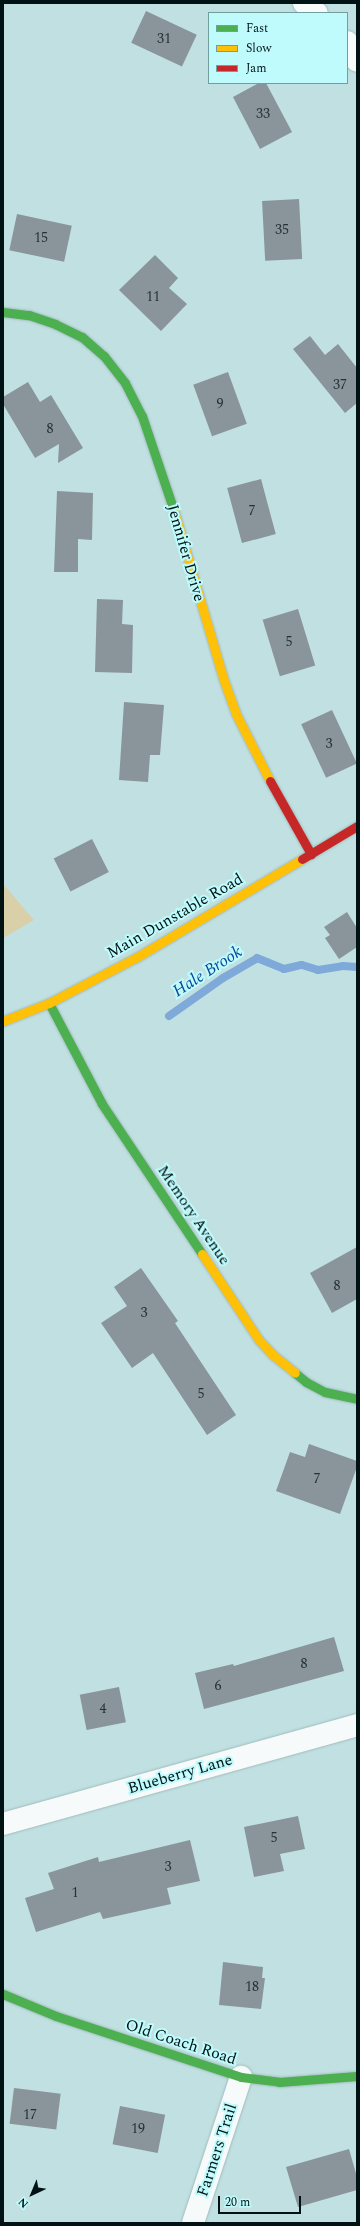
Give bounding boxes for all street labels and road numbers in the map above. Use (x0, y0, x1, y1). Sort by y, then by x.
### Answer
street label: Jennifer Drive (163, 502, 209, 604)
street label: Main Dunstable Road (104, 869, 246, 963)
street label: Memory Avenue (154, 1161, 234, 1269)
street label: Blueberry Lane (125, 1750, 235, 1798)
street label: Old Coach Road (123, 2015, 239, 2069)
street label: Farmers Trail (193, 2101, 241, 2199)

